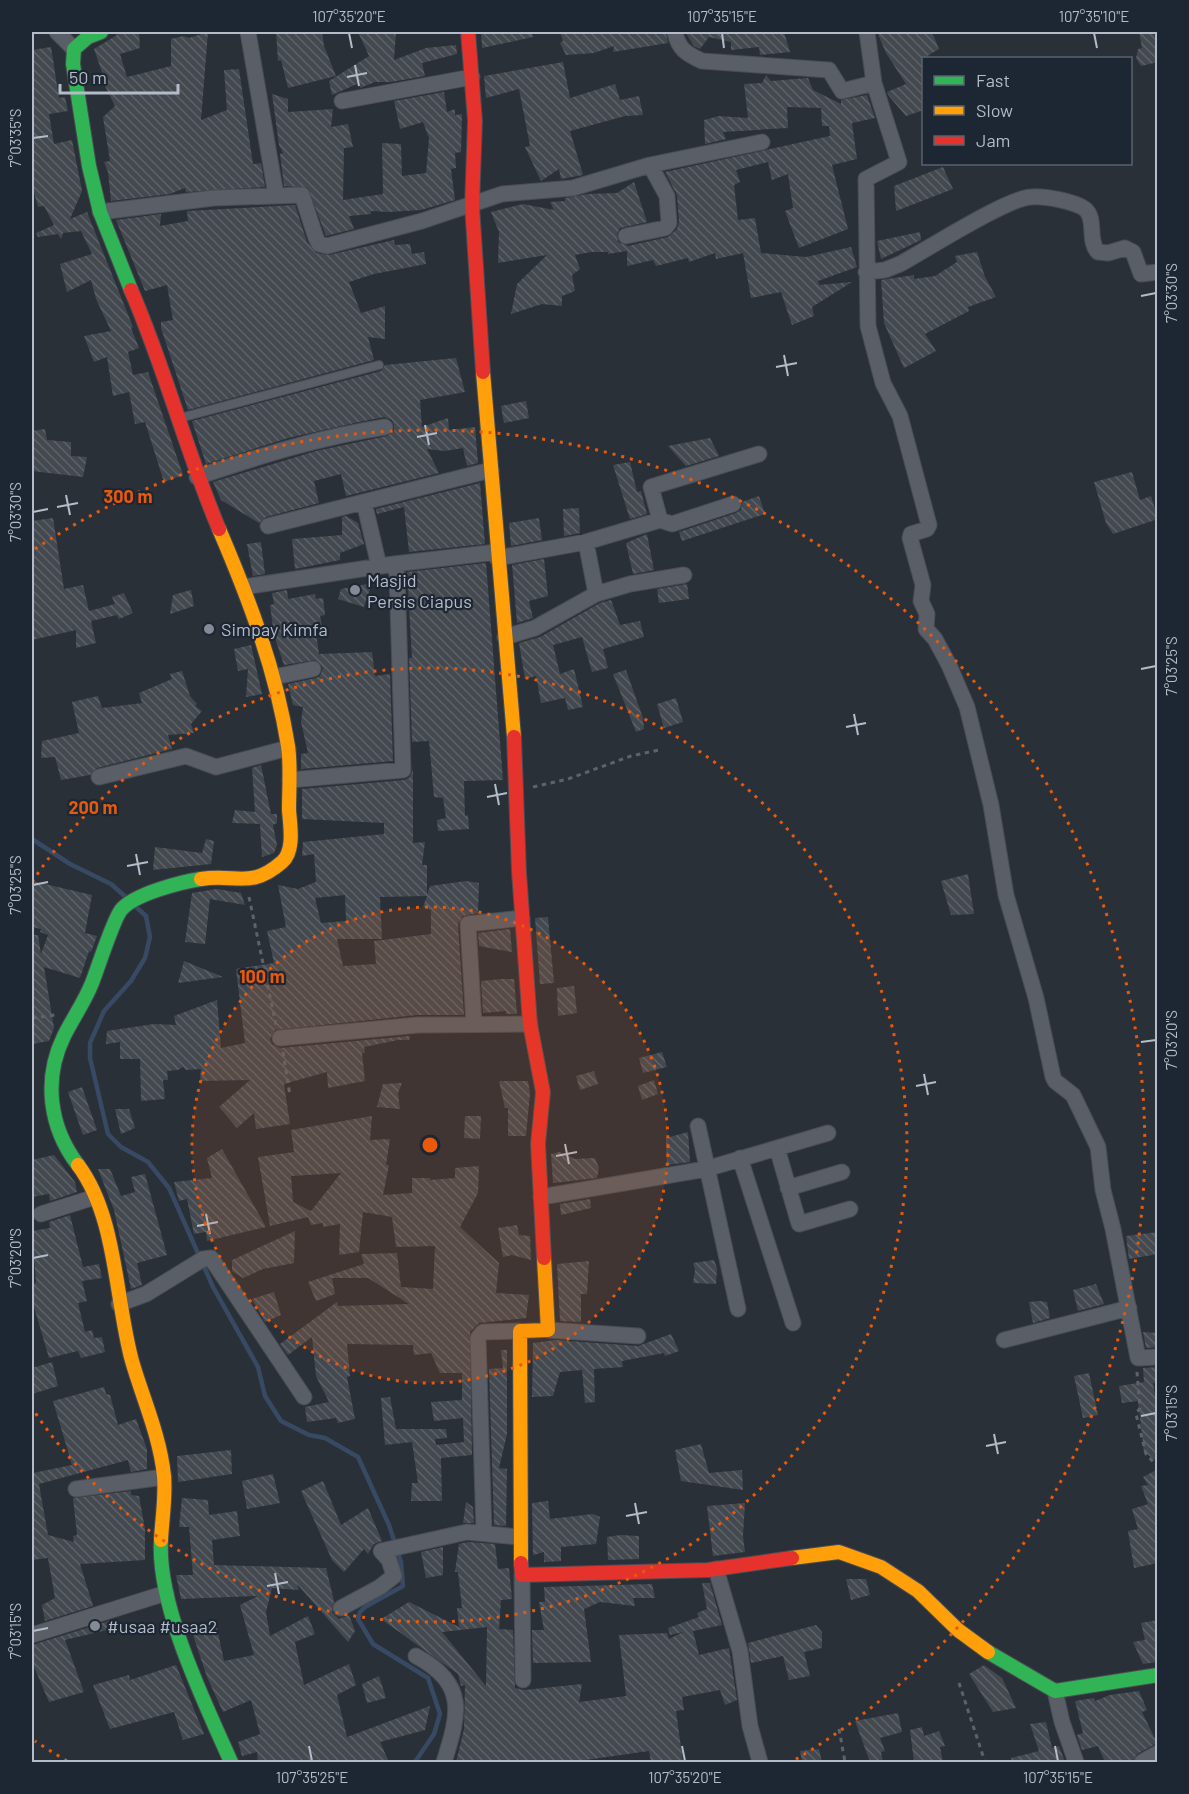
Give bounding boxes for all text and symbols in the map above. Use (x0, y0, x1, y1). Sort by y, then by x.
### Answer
text: 107°35'20"E (312, 7, 386, 25)
text: 107°35'15"E (687, 7, 757, 25)
text: 107°35'10"E (1059, 7, 1129, 25)
scale bar (60, 57, 178, 95)
legend (922, 57, 1132, 165)
text: 50 m (69, 66, 107, 88)
text: Fast (976, 69, 1010, 91)
text: Slow (976, 99, 1013, 121)
text: 7°03'35"S (6, 108, 24, 168)
text: Jam (976, 129, 1010, 151)
text: 7°03'30"S (1162, 263, 1180, 323)
text: 7°03'30"S (6, 482, 24, 542)
text: 300 m (104, 485, 152, 507)
place label: Masjid Persis Ciapus (367, 569, 472, 612)
marker: Masjid Persis Ciapus (348, 583, 362, 597)
place label: Simpay Kimfa (221, 618, 328, 640)
marker: Simpay Kimfa (202, 622, 216, 636)
text: 7°03'25"S (1162, 636, 1180, 696)
text: 200 m (68, 796, 118, 818)
text: 7°03'25"S (6, 855, 24, 915)
text: 100 m (239, 965, 285, 987)
text: 7°03'20"S (1162, 1010, 1180, 1070)
centre of rings (420, 1135, 440, 1155)
text: 7°03'20"S (6, 1228, 24, 1288)
text: 7°03'15"S (1162, 1385, 1180, 1441)
text: 7°03'15"S (6, 1603, 24, 1659)
place label: #usaa #usaa2 (107, 1615, 217, 1637)
marker: #usaa #usaa2 (88, 1619, 102, 1633)
text: 107°35'25"E (276, 1768, 348, 1786)
text: 107°35'20"E (648, 1768, 722, 1786)
text: 107°35'15"E (1023, 1768, 1093, 1786)

